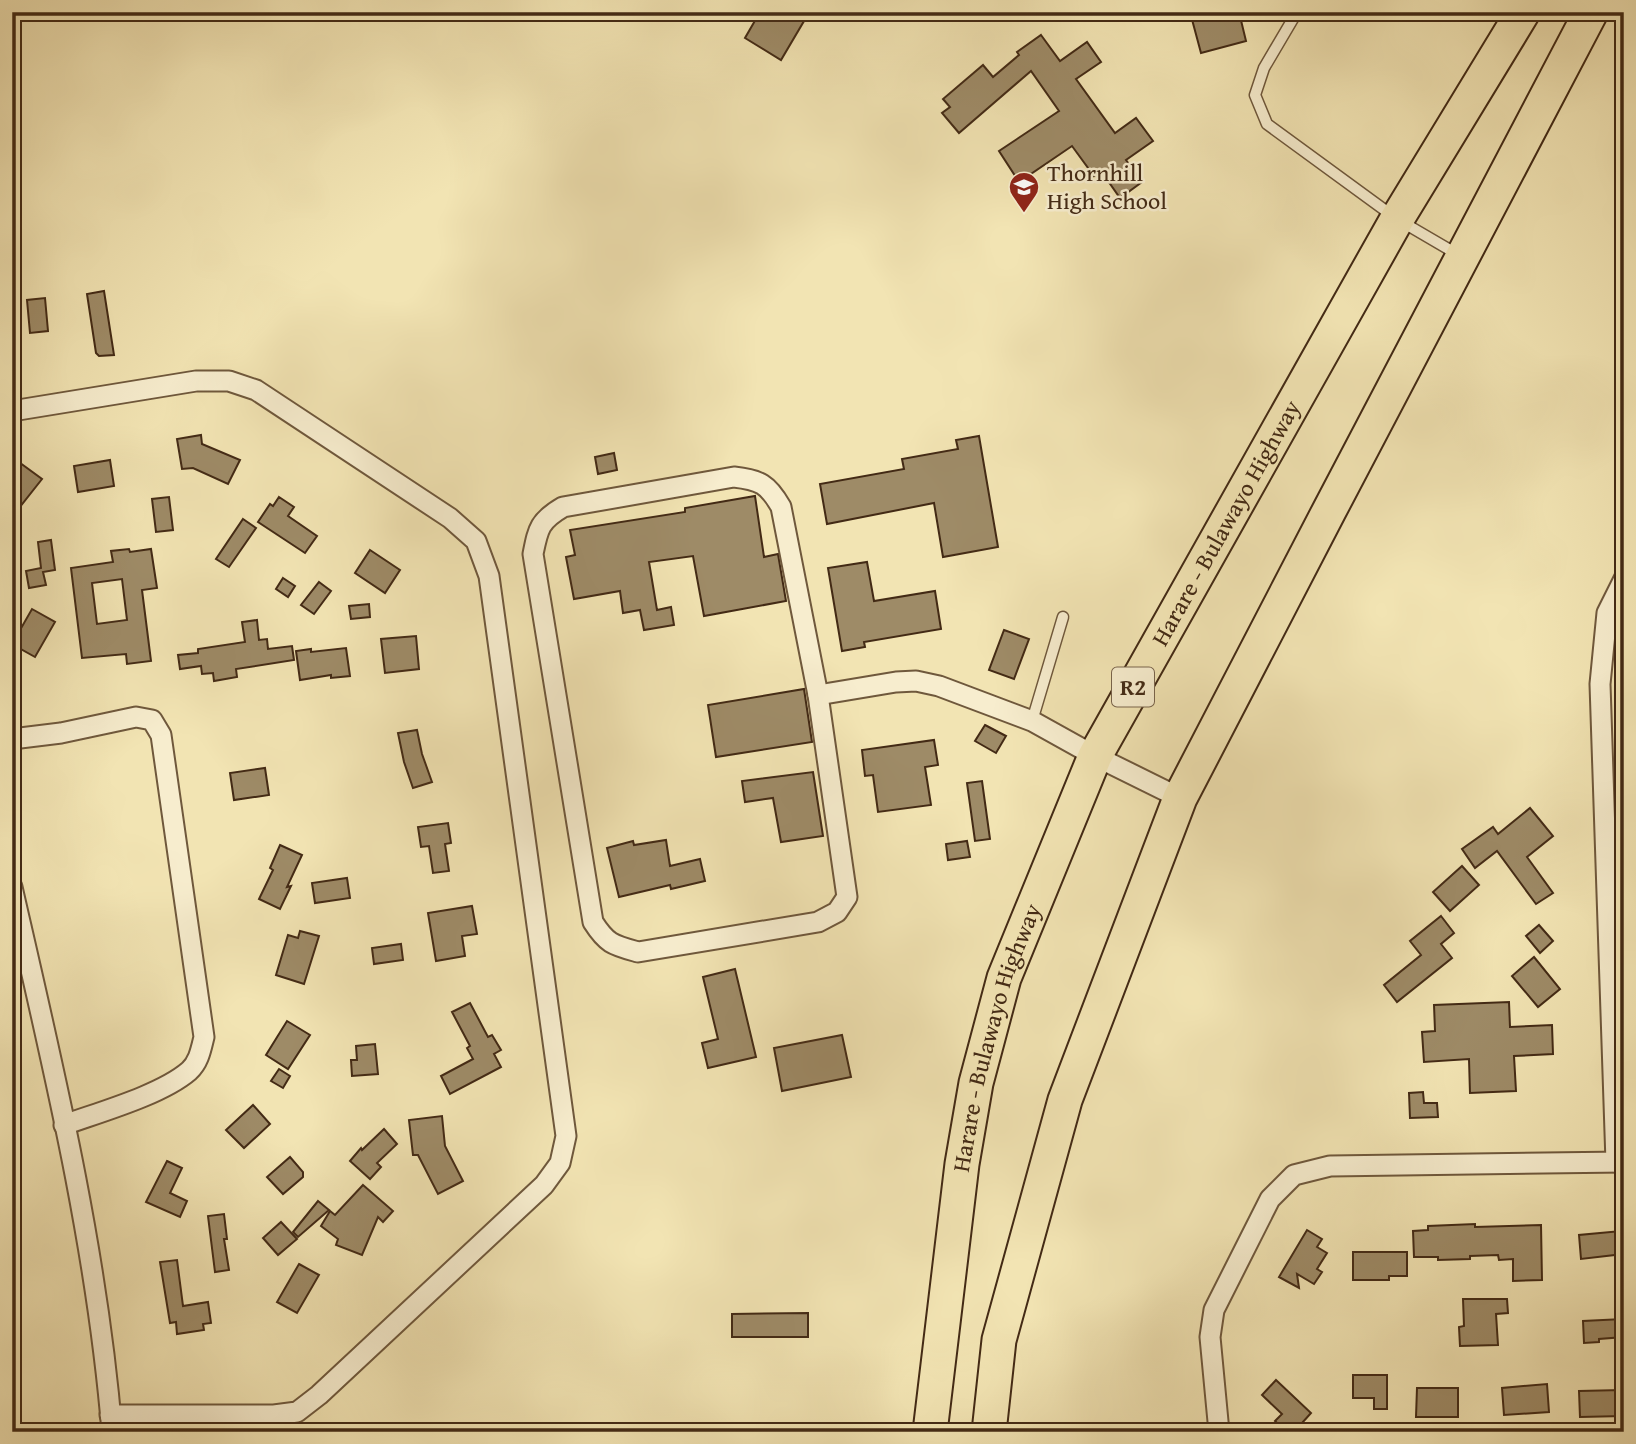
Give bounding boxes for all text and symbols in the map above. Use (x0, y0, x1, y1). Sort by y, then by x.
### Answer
place label: Thornhill High School (1047, 155, 1167, 218)
school or university icon: Thornhill High School (1007, 170, 1041, 214)
street label: Harare - Bulawayo Highway (1142, 393, 1309, 652)
road number: R2 (1112, 667, 1154, 706)
street label: Harare - Bulawayo Highway (943, 898, 1050, 1174)

